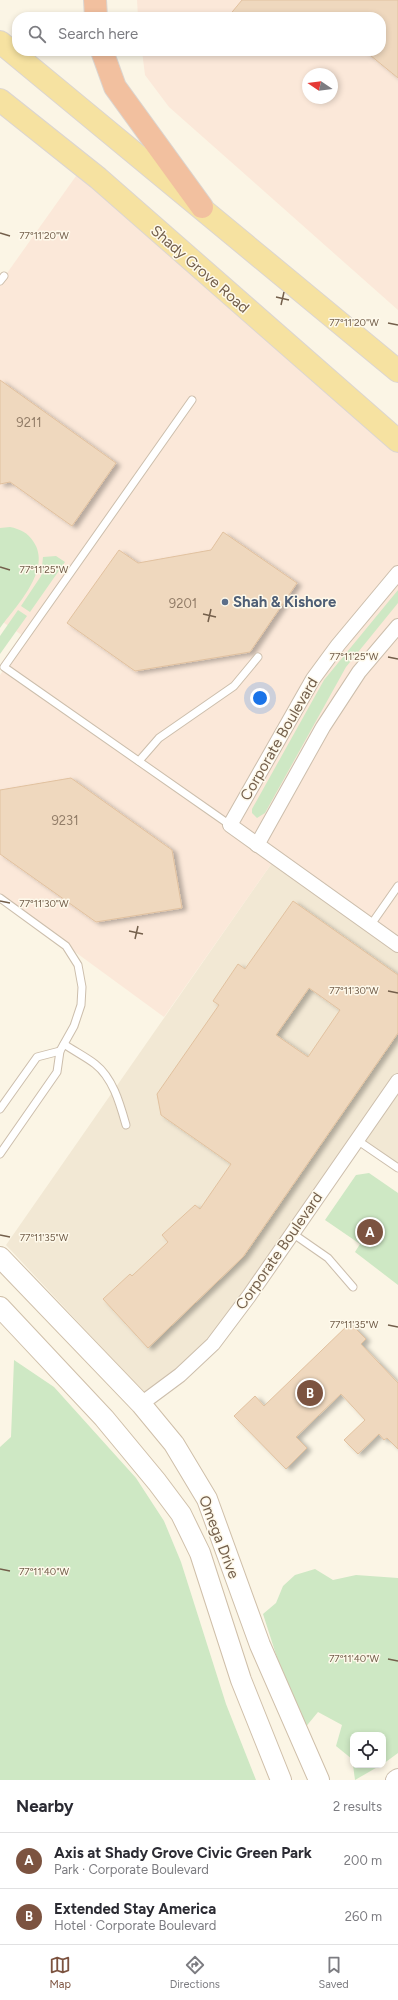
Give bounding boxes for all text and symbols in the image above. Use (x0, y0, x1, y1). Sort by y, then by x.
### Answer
search box (12, 12, 386, 56)
icon: search (26, 23, 48, 45)
text: Search here (58, 25, 138, 43)
north arrow (302, 68, 338, 104)
street label: Shady Grove Road (147, 221, 253, 317)
text: 77°11'20"W (19, 229, 69, 242)
text: 77°11'20"W (329, 316, 379, 329)
house number: 9211 (16, 415, 42, 430)
text: 77°11'25"W (20, 563, 69, 576)
place label: Shah & Kishore (233, 593, 337, 611)
house number: 9201 (169, 596, 197, 611)
marker: Shah & Kishore (220, 597, 230, 607)
text: 77°11'25"W (330, 650, 379, 663)
street label: Corporate Boulevard (236, 674, 322, 804)
your location (250, 688, 270, 708)
house number: 9231 (51, 813, 79, 828)
text: 77°11'30"W (19, 897, 69, 910)
text: 77°11'30"W (329, 984, 379, 997)
street label: Corporate Boulevard (232, 1189, 326, 1313)
pin: A (357, 1217, 383, 1247)
text: 77°11'35"W (20, 1231, 69, 1244)
text: 77°11'35"W (330, 1318, 379, 1331)
pin: B (297, 1378, 323, 1408)
street label: Omega Drive (195, 1493, 243, 1581)
text: 77°11'40"W (19, 1565, 69, 1578)
text: 77°11'40"W (329, 1652, 379, 1665)
map controls (350, 1732, 386, 1768)
button: locate (350, 1732, 386, 1768)
text: Nearby (16, 1796, 74, 1816)
text: 2 results (333, 1799, 382, 1814)
text: Axis at Shady Grove Civic Green Park (54, 1844, 312, 1862)
text: A (24, 1853, 34, 1868)
text: 200 m (344, 1853, 382, 1868)
text: Park · Corporate Boulevard (54, 1862, 209, 1877)
text: Extended Stay America (54, 1900, 216, 1918)
text: B (25, 1909, 33, 1924)
text: 260 m (345, 1909, 382, 1924)
text: Hotel · Corporate Boulevard (54, 1918, 216, 1933)
tab: Map (49, 1954, 71, 1991)
tab: Directions (170, 1954, 220, 1991)
tab: Saved (318, 1954, 349, 1991)

